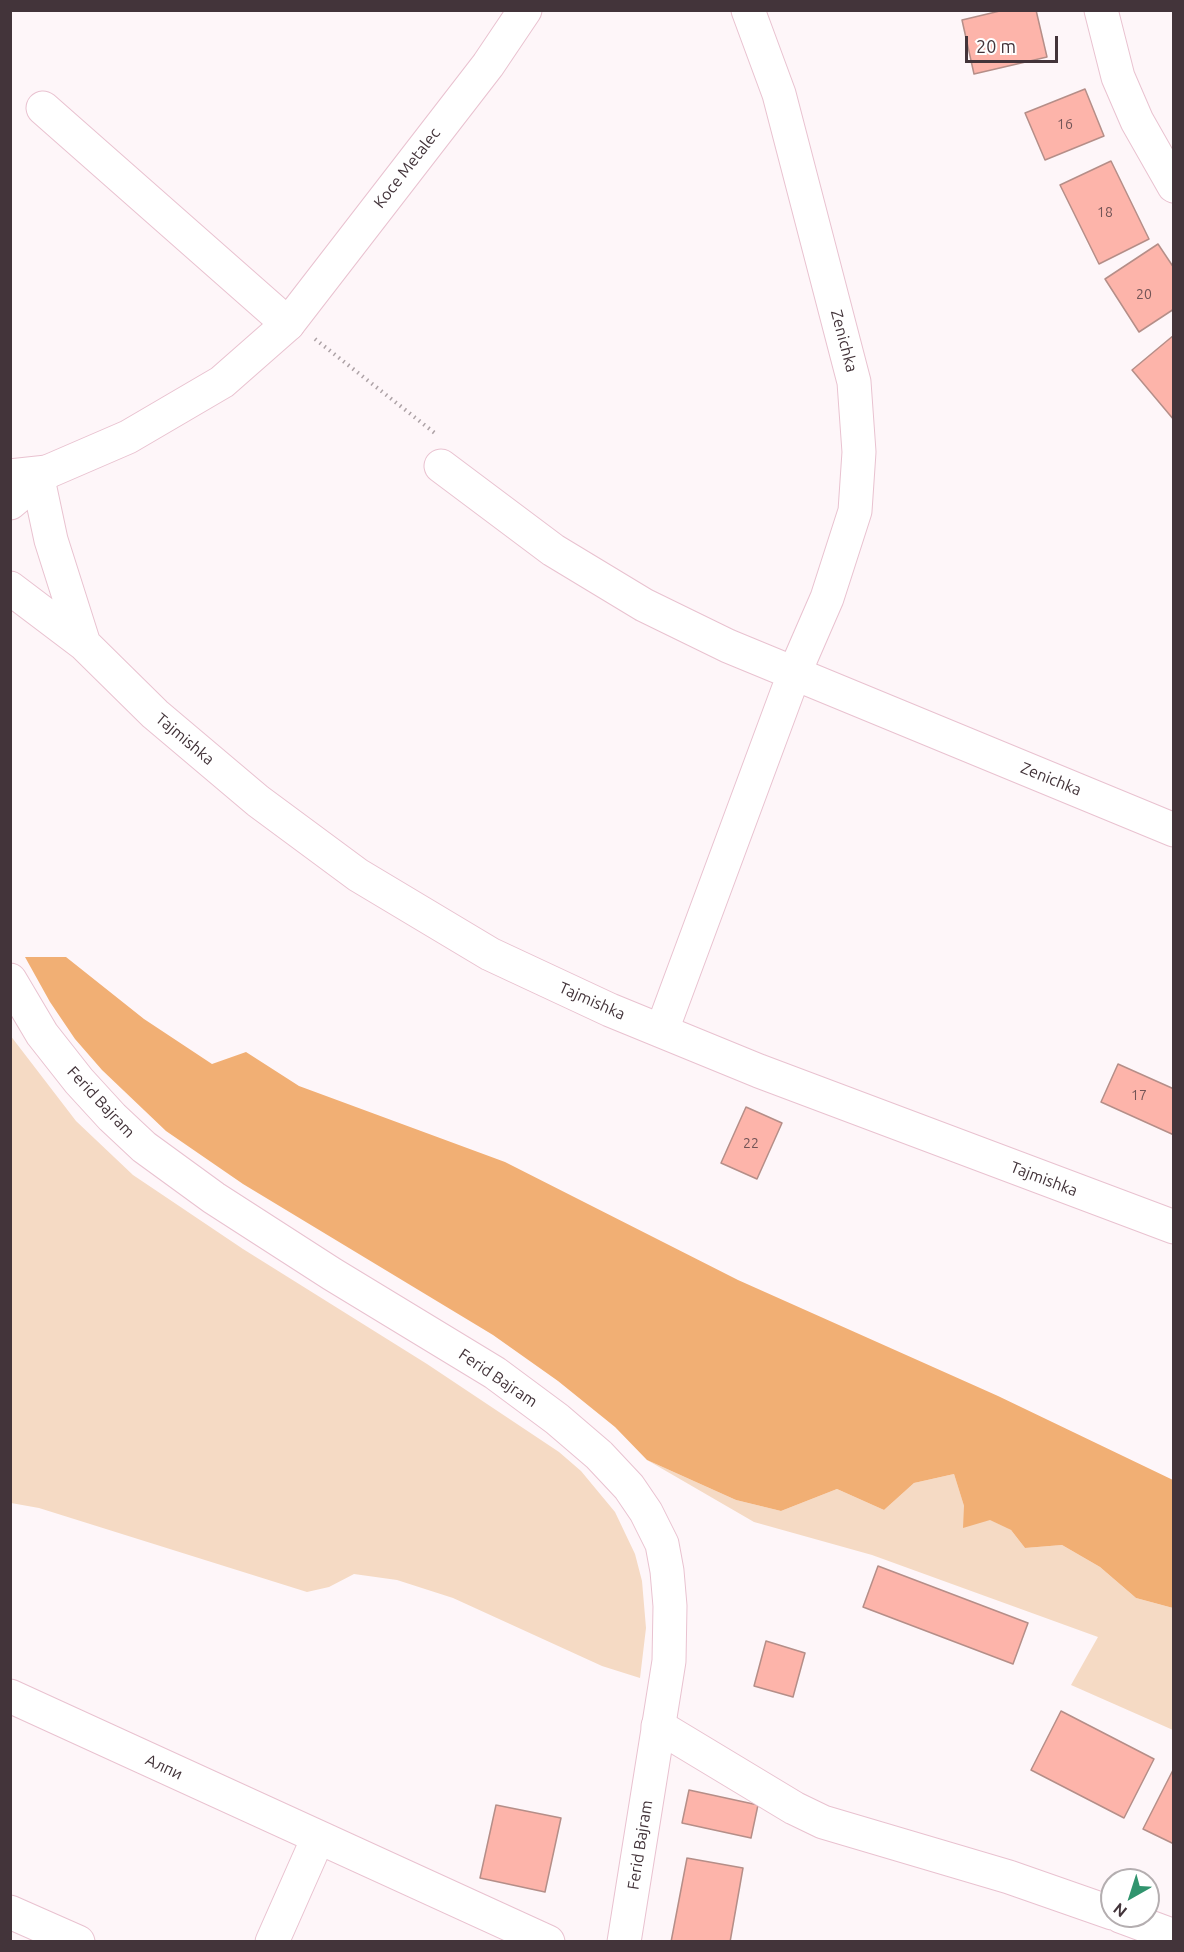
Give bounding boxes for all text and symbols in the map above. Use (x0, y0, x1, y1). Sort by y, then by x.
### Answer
scale bar (968, 24, 1061, 62)
text: 20 m (976, 36, 1016, 56)
house number: 16 (1057, 116, 1073, 132)
street label: Koce Metalec (370, 124, 444, 212)
house number: 18 (1097, 204, 1113, 220)
house number: 20 (1136, 286, 1152, 302)
street label: Zenichka (826, 308, 862, 374)
street label: Tajmishka (152, 709, 218, 769)
street label: Zenichka (1018, 758, 1084, 800)
street label: Tajmishka (556, 978, 628, 1024)
street label: Ferid Bajram (63, 1062, 139, 1142)
house number: 17 (1131, 1087, 1147, 1103)
house number: 22 (743, 1135, 759, 1151)
street label: Tajmishka (1008, 1157, 1080, 1201)
street label: Ferid Bajram (455, 1345, 541, 1411)
street label: Алпи (142, 1750, 186, 1784)
street label: Ferid Bajram (623, 1799, 657, 1891)
north arrow (1100, 1868, 1160, 1928)
text: N (1110, 1900, 1130, 1921)

